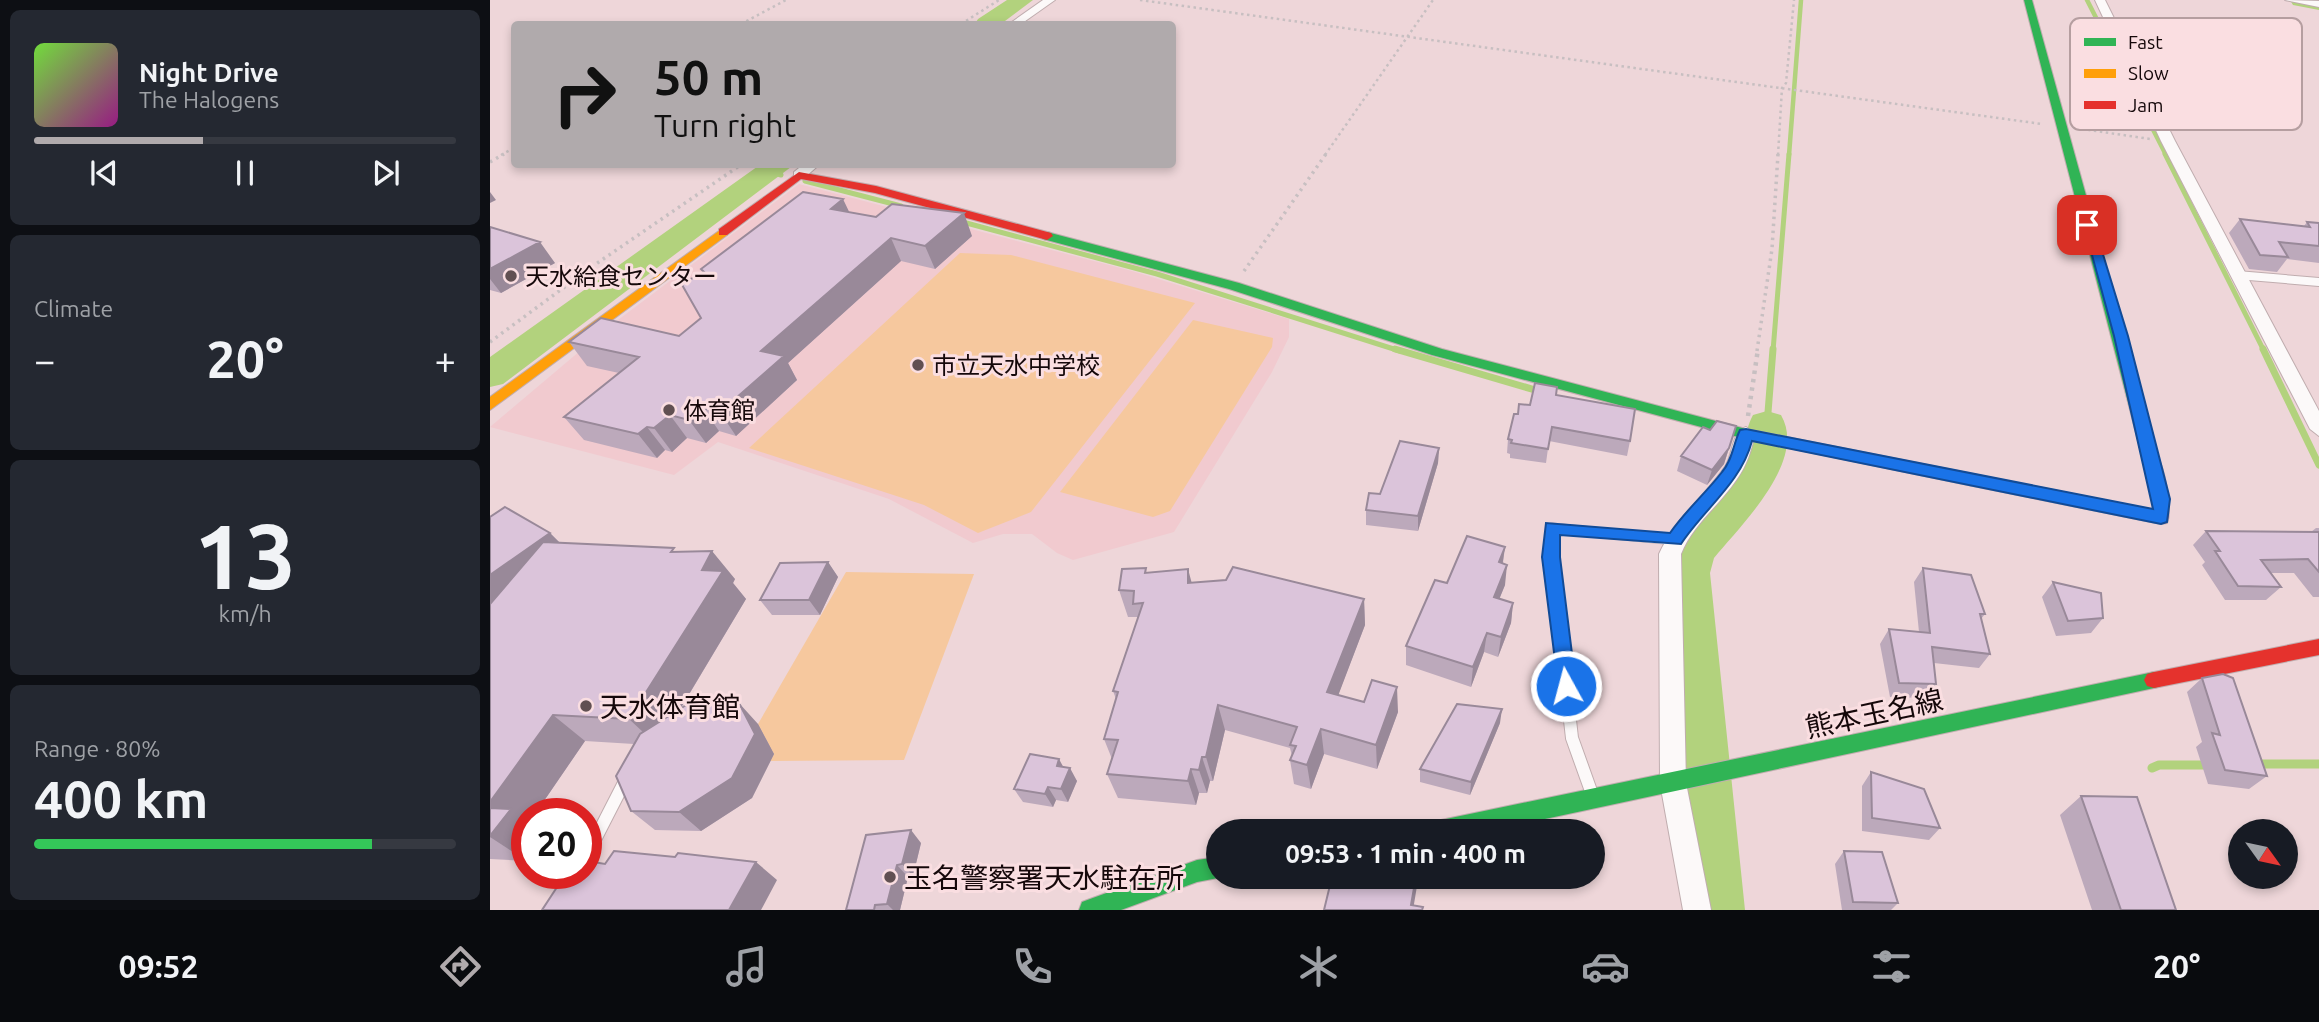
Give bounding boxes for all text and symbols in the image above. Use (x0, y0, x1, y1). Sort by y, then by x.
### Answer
legend (2070, 18, 2302, 130)
text: Fast (2128, 31, 2163, 53)
icon: right (539, 49, 630, 140)
text: 50 m (654, 49, 763, 104)
text: Night Drive (139, 58, 279, 87)
text: Slow (2128, 62, 2169, 84)
text: The Halogens (139, 87, 279, 112)
text: Jam (2128, 94, 2164, 116)
text: Turn right (654, 107, 796, 143)
icon: previous (85, 154, 123, 192)
icon: pause (226, 154, 264, 192)
icon: next (367, 154, 405, 192)
pin (2057, 195, 2117, 255)
icon: arrive (2068, 206, 2106, 244)
place label: 天水給食センター (525, 263, 717, 290)
marker: 天水給食センター (503, 268, 519, 284)
text: Climate (34, 296, 113, 321)
text: 20° (206, 330, 284, 388)
text: − (34, 339, 55, 381)
text: + (435, 339, 456, 381)
place label: 市立天水中学校 (932, 352, 1100, 379)
marker: 市立天水中学校 (910, 357, 926, 373)
place label: 体育館 (683, 397, 755, 424)
marker: 体育館 (661, 402, 677, 418)
text: 13 (194, 504, 296, 606)
text: km/h (218, 601, 272, 626)
position arrow (1529, 649, 1603, 723)
street label: 熊本玉名線 (1802, 683, 1946, 743)
place label: 天水体育館 (600, 691, 740, 722)
marker: 天水体育館 (578, 698, 594, 714)
text: Range · 80% (34, 736, 161, 761)
text: 400 km (34, 770, 208, 828)
speed limit sign: 20 (511, 798, 602, 889)
north arrow (2228, 819, 2298, 889)
map controls (2228, 819, 2298, 889)
text: 09:53 · 1 min · 400 m (1285, 839, 1526, 868)
place label: 玉名警察署天水駐在所 (904, 862, 1184, 893)
marker: 玉名警察署天水駐在所 (882, 869, 898, 885)
icon: directions (436, 942, 485, 991)
icon: music (722, 942, 771, 991)
icon: phone (1008, 942, 1057, 991)
icon: climate (1294, 942, 1343, 991)
icon: car (1581, 942, 1630, 991)
icon: filters (1867, 942, 1916, 991)
text: 09:52 (119, 948, 199, 984)
text: 20° (2153, 948, 2200, 984)

